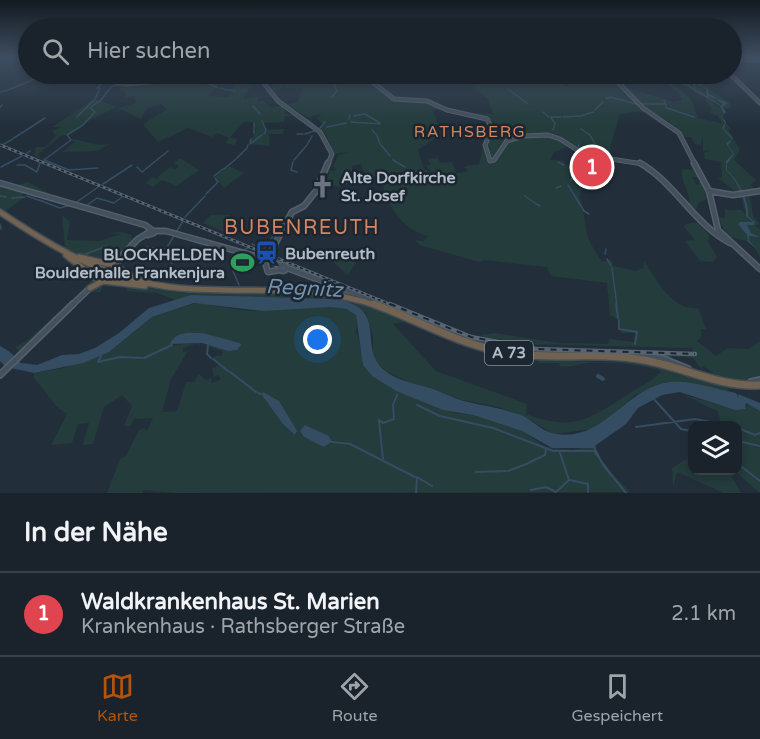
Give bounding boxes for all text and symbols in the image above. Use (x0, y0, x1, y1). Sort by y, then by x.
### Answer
search box (18, 18, 742, 84)
icon: search (39, 35, 72, 68)
text: Hier suchen (87, 38, 210, 64)
district label: RATHSBERG (414, 122, 526, 142)
pin: 1 (572, 144, 612, 190)
place label: Alte Dorfkirche St. Josef (341, 168, 456, 206)
church icon: Alte Dorfkirche St. Josef (310, 173, 336, 199)
district label: BUBENREUTH (224, 216, 380, 240)
station icon: Bubenreuth (254, 240, 280, 266)
place label: Bubenreuth (285, 244, 375, 264)
place label: BLOCKHELDEN Boulderhalle Frankenjura (35, 245, 225, 283)
sports icon: BLOCKHELDEN Boulderhalle Frankenjura (230, 250, 256, 276)
water label: Regnitz (265, 274, 344, 303)
your location (303, 325, 332, 354)
road number: A 73 (485, 341, 533, 365)
map controls (688, 421, 742, 475)
button: layers (688, 421, 742, 475)
text: In der Nähe (24, 517, 168, 548)
text: Waldkrankenhaus St. Marien (81, 589, 380, 615)
text: 1 (37, 602, 50, 626)
text: 2.1 km (671, 602, 736, 626)
text: Krankenhaus · Rathsberger Straße (81, 615, 405, 639)
tab: Karte (97, 670, 138, 726)
tab: Route (332, 670, 378, 726)
tab: Gespeichert (571, 670, 663, 726)

